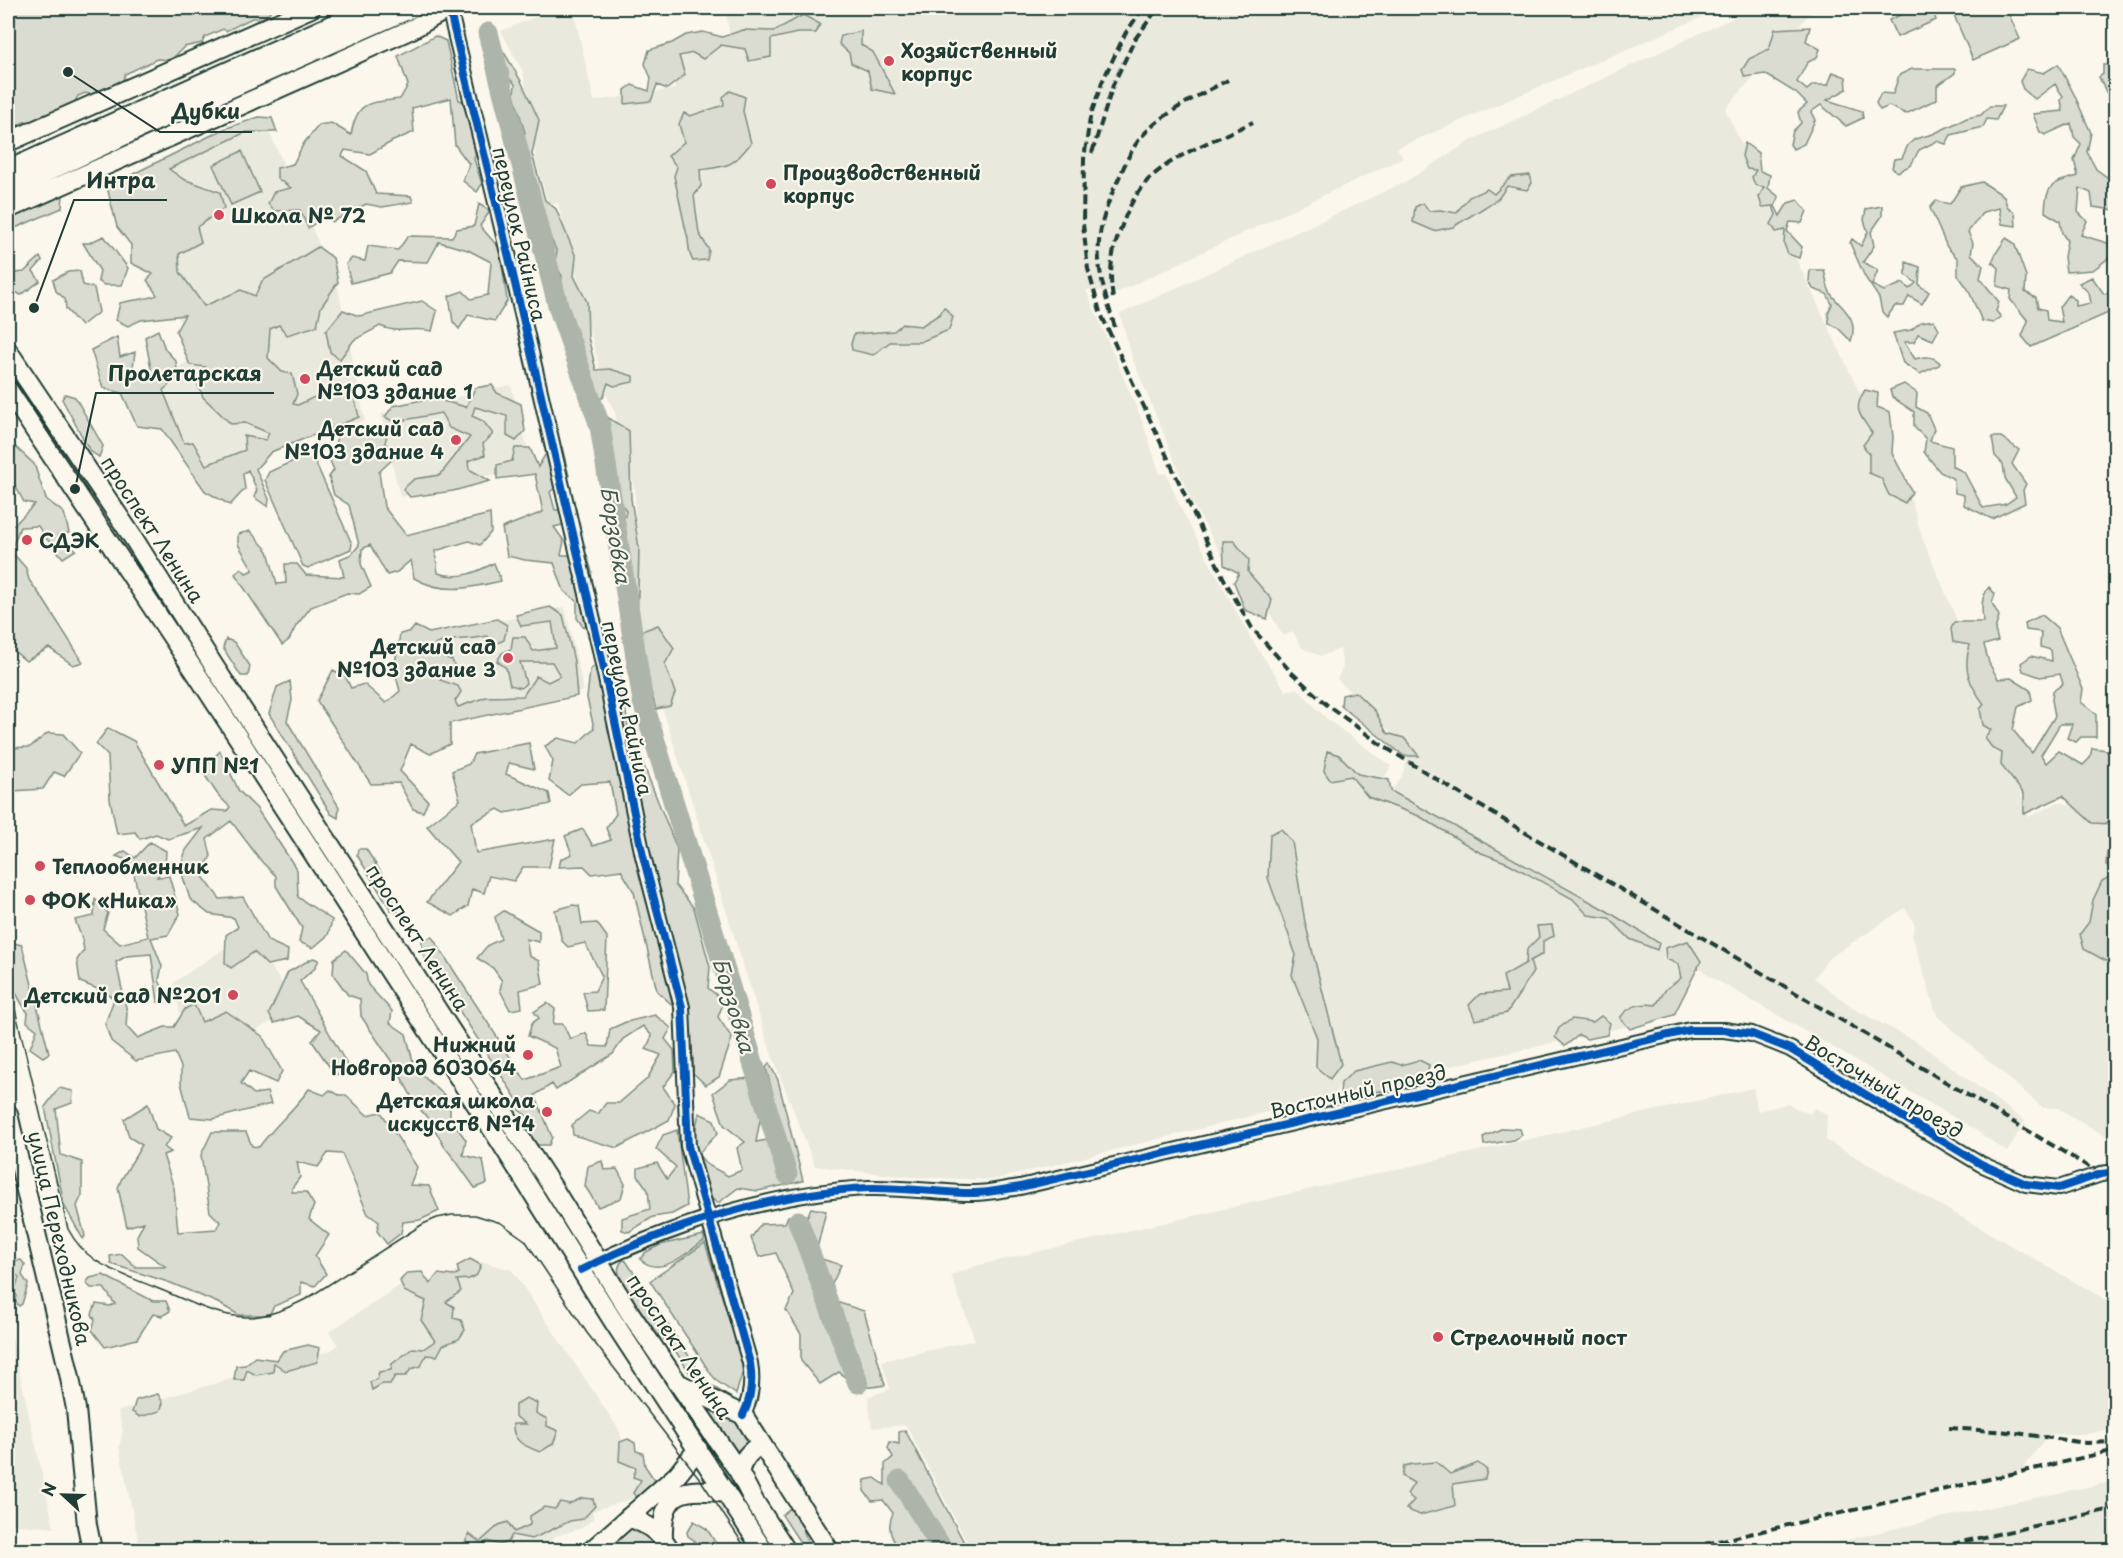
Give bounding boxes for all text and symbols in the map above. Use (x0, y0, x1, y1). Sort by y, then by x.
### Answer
place label: Хозяйственный корпус (901, 35, 1058, 88)
marker: Хозяйственный корпус (882, 54, 896, 68)
callout: Дубки (160, 93, 252, 132)
text: Дубки (171, 94, 240, 126)
street label: переулок Райниса (485, 144, 555, 325)
place label: Производственный корпус (783, 157, 981, 210)
callout: Интра (74, 161, 167, 200)
text: Интра (86, 163, 156, 195)
marker: Производственный корпус (764, 177, 778, 191)
place label: Школа № 72 (231, 200, 366, 230)
marker: Школа № 72 (212, 208, 226, 222)
place label: Детский сад №103 здание 1 (316, 353, 473, 406)
callout: Пролетарская (96, 354, 274, 393)
text: Пролетарская (108, 356, 262, 388)
marker: Детский сад №103 здание 1 (298, 372, 312, 386)
place label: Детский сад №103 здание 4 (284, 413, 444, 466)
marker: Детский сад №103 здание 4 (449, 433, 463, 447)
street label: проспект Ленина (94, 449, 212, 609)
water label: Борзовка (594, 484, 641, 587)
place label: СДЭК (39, 525, 100, 555)
marker: СДЭК (20, 533, 34, 547)
street label: переулок Райниса (595, 618, 661, 799)
place label: Детский сад №103 здание 3 (337, 631, 496, 684)
marker: Детский сад №103 здание 3 (501, 651, 515, 665)
place label: УПП №1 (171, 750, 259, 780)
marker: УПП №1 (152, 758, 166, 772)
place label: Теплообменник (52, 851, 209, 881)
street label: проспект Ленина (359, 857, 477, 1017)
marker: Теплообменник (33, 859, 47, 873)
place label: ФОК «Ника» (42, 885, 176, 915)
marker: ФОК «Ника» (23, 893, 37, 907)
water label: Борзовка (705, 954, 765, 1057)
place label: Детский сад №201 (23, 980, 221, 1010)
marker: Детский сад №201 (226, 988, 240, 1002)
street label: Восточный проезд (1799, 1027, 1969, 1145)
place label: Нижний Новгород 603064 (331, 1029, 516, 1082)
marker: Нижний Новгород 603064 (521, 1048, 535, 1062)
street label: Восточный проезд (1267, 1056, 1449, 1126)
place label: Детская школа искусств №14 (376, 1085, 535, 1138)
marker: Детская школа искусств №14 (540, 1105, 554, 1119)
street label: улица Переходникова (21, 1128, 99, 1349)
street label: проспект Ленина (620, 1267, 740, 1425)
place label: Стрелочный пост (1450, 1322, 1627, 1352)
marker: Стрелочный пост (1431, 1330, 1445, 1344)
north arrow (33, 1465, 93, 1525)
text: N (35, 1479, 62, 1499)

